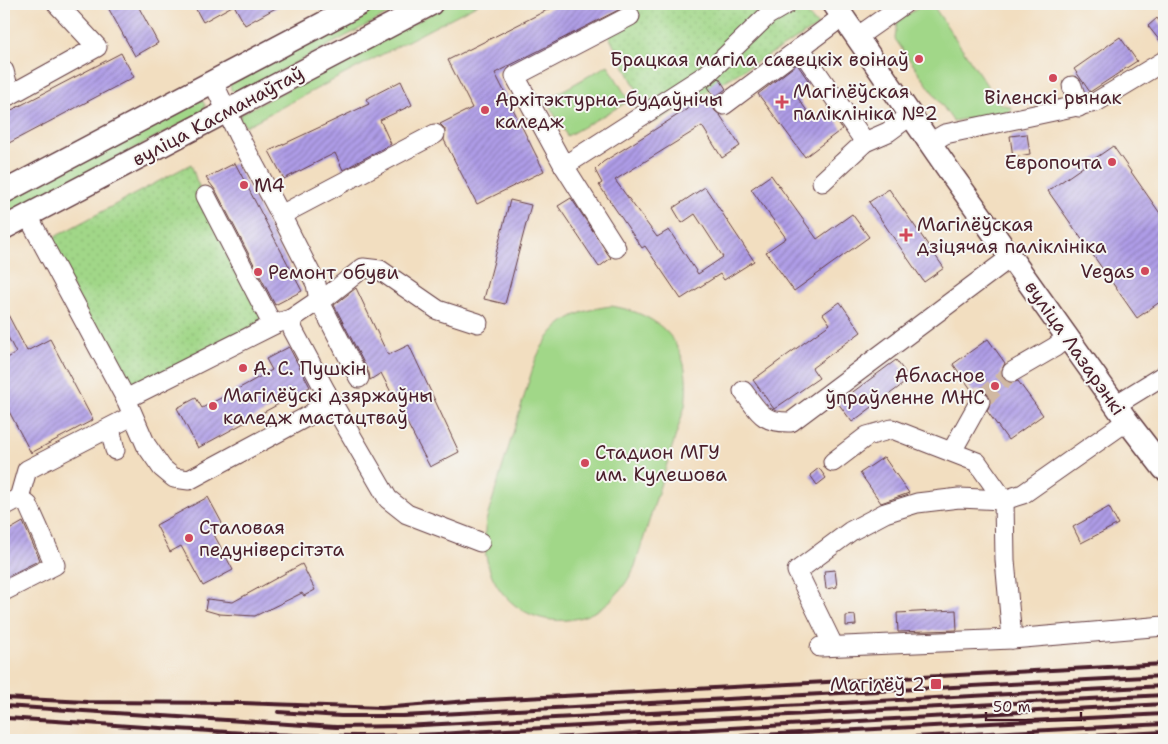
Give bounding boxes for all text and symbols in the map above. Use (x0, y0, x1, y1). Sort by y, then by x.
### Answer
place label: Брацкая магіла савецкіх воінаў (610, 47, 909, 72)
marker: Брацкая магіла савецкіх воінаў (913, 53, 925, 65)
street label: вуліца Касманаўтаў (128, 60, 308, 172)
marker: Віленскі рынак (1047, 72, 1059, 84)
place label: Магілёўская паліклініка №2 (793, 79, 938, 126)
place label: Віленскі рынак (984, 85, 1122, 110)
place label: Архітэктурна-будаўнічы каледж (495, 87, 723, 134)
marker: Магілёўская паліклініка №2 (775, 95, 789, 109)
marker: Архітэктурна-будаўнічы каледж (479, 104, 491, 116)
place label: Европочта (1005, 150, 1102, 175)
marker: Европочта (1106, 156, 1118, 168)
place label: M4 (254, 173, 285, 198)
marker: M4 (238, 179, 250, 191)
place label: Магілёўская дзіцячая паліклініка (917, 212, 1107, 259)
marker: Магілёўская дзіцячая паліклініка (899, 228, 913, 242)
place label: Vegas (1080, 259, 1135, 284)
place label: Ремонт обуви (268, 260, 399, 285)
marker: Vegas (1139, 265, 1151, 277)
marker: Ремонт обуви (252, 266, 264, 278)
street label: вуліца Лазарэнкі (1019, 276, 1131, 420)
place label: А. С. Пушкін (253, 356, 366, 381)
marker: А. С. Пушкін (237, 362, 249, 374)
place label: Абласное ўпраўленне МНС (825, 363, 985, 410)
marker: Абласное ўпраўленне МНС (989, 380, 1001, 392)
place label: Магілёўскі дзяржаўны каледж мастацтваў (223, 383, 433, 430)
marker: Магілёўскі дзяржаўны каледж мастацтваў (207, 400, 219, 412)
place label: Стадион МГУ им. Кулешова (595, 440, 727, 487)
marker: Стадион МГУ им. Кулешова (579, 457, 591, 469)
place label: Сталовая педуніверсітэта (199, 515, 345, 562)
marker: Сталовая педуніверсітэта (183, 532, 195, 544)
place label: Магілёў 2 (830, 672, 925, 697)
marker: Магілёў 2 (929, 677, 943, 691)
scale bar (986, 689, 1080, 721)
text: 50 m (993, 697, 1031, 717)

